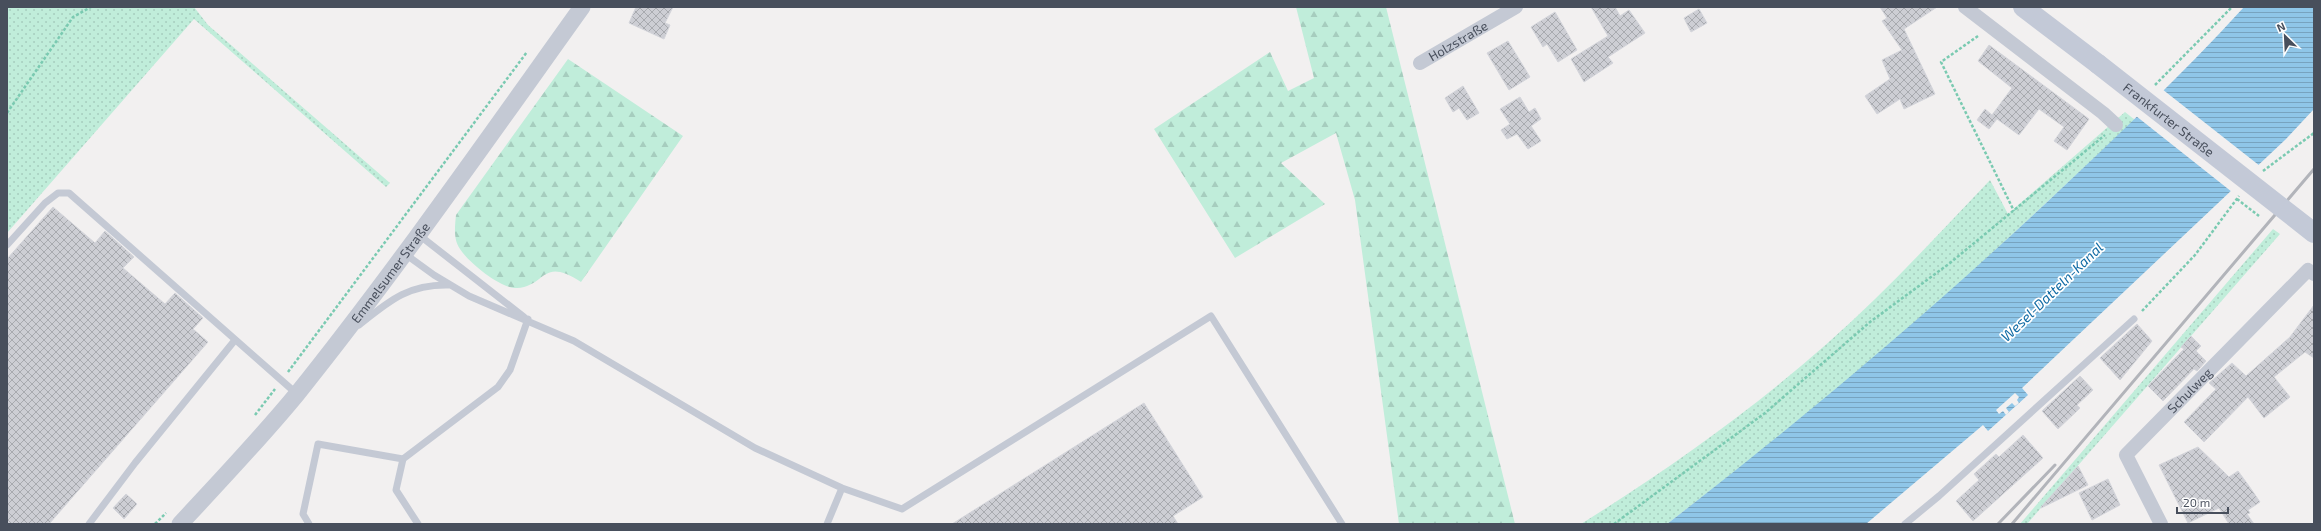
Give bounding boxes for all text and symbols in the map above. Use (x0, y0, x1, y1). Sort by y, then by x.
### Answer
north arrow (2265, 16, 2305, 56)
street label: Holzstraße (1425, 17, 1491, 64)
text: N (2274, 19, 2287, 34)
street label: Frankfurter Straße (2120, 79, 2218, 160)
street label: Emmelsumer Straße (347, 219, 433, 326)
water label: Wesel-Datteln-Kanal (1997, 239, 2106, 345)
street label: Schulweg (2164, 364, 2215, 416)
scale bar (2177, 489, 2228, 515)
text: 20 m (2183, 495, 2210, 509)

